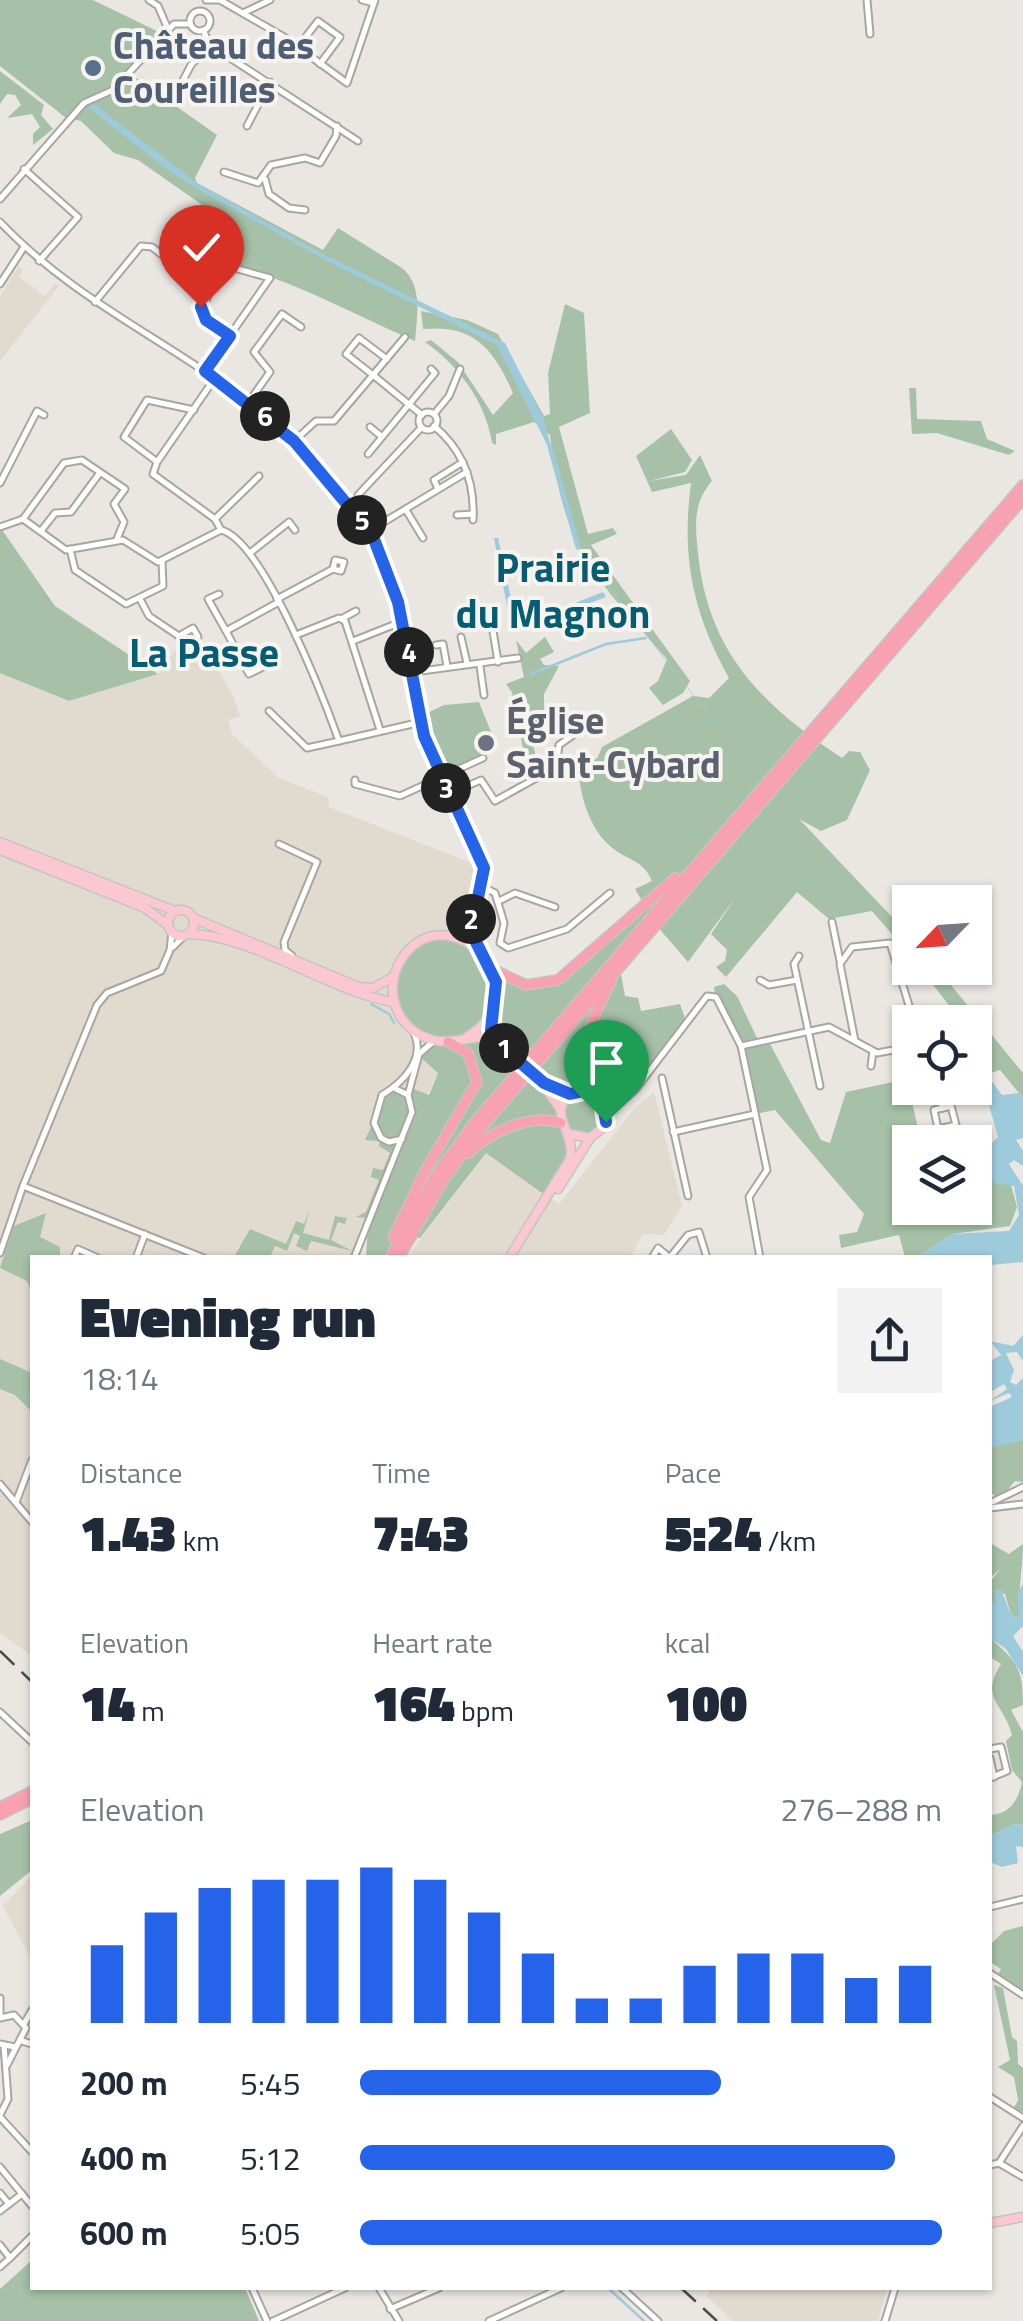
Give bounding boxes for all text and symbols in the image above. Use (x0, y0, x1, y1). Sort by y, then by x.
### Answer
place label: Château des Coureilles (113, 16, 314, 118)
marker: Château des Coureilles (82, 57, 104, 79)
pin (159, 205, 244, 308)
icon: check (174, 220, 229, 275)
pin: 6 (240, 391, 290, 441)
text: 6 (257, 394, 273, 437)
pin: 5 (337, 495, 387, 545)
text: 5 (354, 498, 370, 541)
district label: Prairie du Magnon (456, 537, 650, 644)
district label: La Passe (129, 622, 279, 683)
pin: 4 (384, 627, 434, 677)
text: 4 (401, 630, 417, 673)
place label: Église Saint-Cybard (506, 691, 721, 793)
marker: Église Saint-Cybard (475, 732, 497, 754)
pin: 3 (421, 763, 471, 813)
text: 3 (438, 766, 454, 809)
north arrow (892, 885, 992, 985)
map controls (892, 885, 992, 1225)
pin: 2 (446, 894, 496, 944)
text: 2 (463, 897, 479, 940)
button: locate (892, 1005, 992, 1105)
pin (564, 1020, 649, 1123)
pin: 1 (479, 1023, 529, 1073)
text: 1 (496, 1026, 512, 1069)
icon: arrive (579, 1035, 634, 1090)
button: layers (892, 1125, 992, 1225)
text: Evening run (80, 1275, 376, 1358)
button: share (837, 1288, 942, 1393)
text: 18:14 (80, 1354, 159, 1402)
text: Distance (80, 1451, 182, 1494)
text: Time (372, 1451, 431, 1494)
text: Pace (665, 1451, 721, 1494)
text: 1.43 (80, 1494, 177, 1570)
text: 7:43 (372, 1494, 469, 1570)
text: 5:24 (665, 1494, 762, 1570)
text: km (177, 1519, 220, 1562)
text: /km (762, 1519, 816, 1562)
text: Elevation (80, 1621, 189, 1664)
text: Heart rate (372, 1621, 493, 1664)
text: kcal (665, 1621, 710, 1664)
text: 14 (80, 1664, 135, 1740)
text: 164 (372, 1664, 455, 1740)
text: 100 (665, 1664, 747, 1740)
text: m (135, 1689, 165, 1732)
text: bpm (455, 1689, 514, 1732)
text: Elevation (80, 1785, 204, 1833)
text: 276–288 m (780, 1785, 942, 1833)
text: 200 m (80, 2059, 168, 2107)
text: 5:45 (240, 2059, 301, 2107)
text: 400 m (80, 2134, 168, 2182)
text: 5:12 (240, 2134, 301, 2182)
text: 600 m (80, 2209, 168, 2257)
text: 5:05 (240, 2209, 301, 2257)

